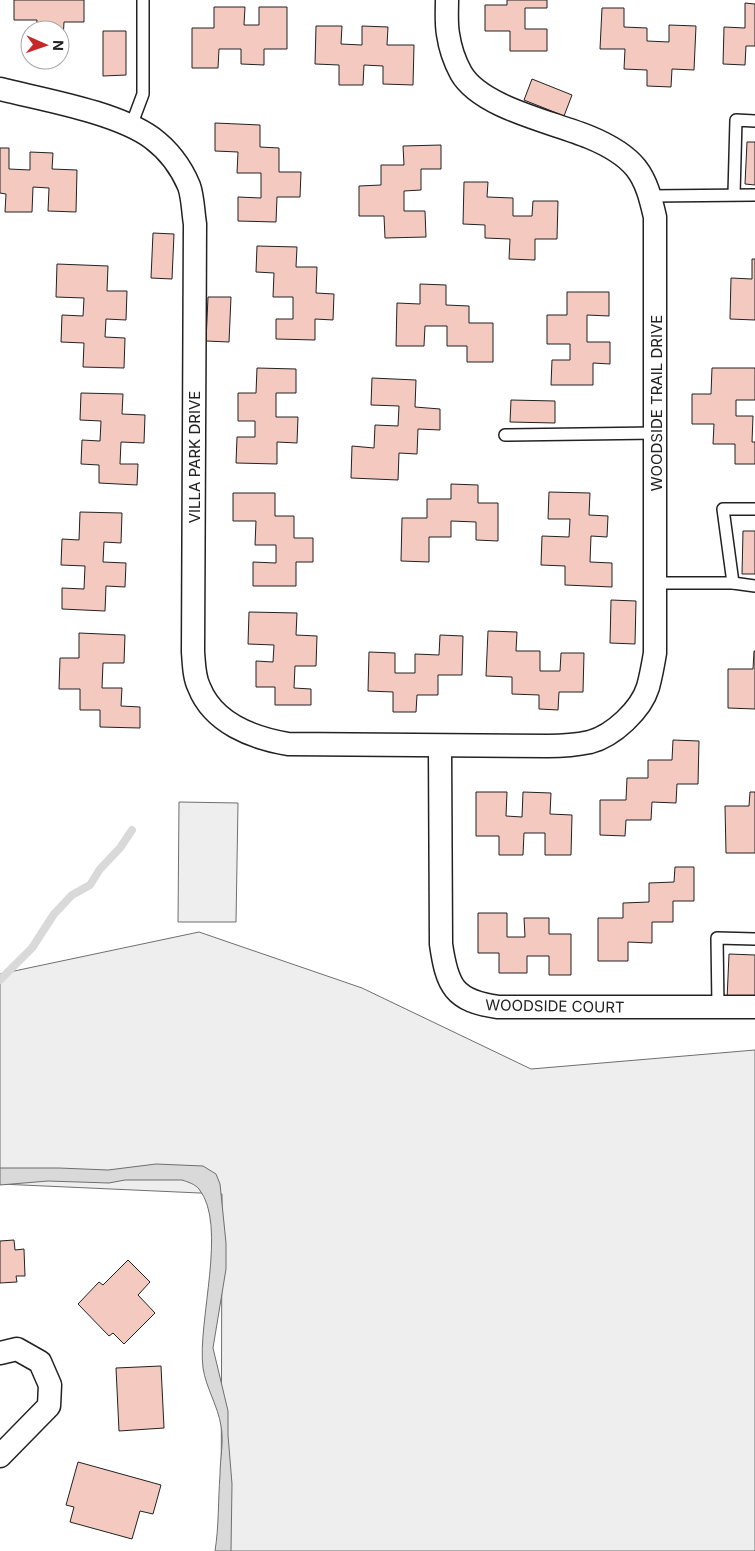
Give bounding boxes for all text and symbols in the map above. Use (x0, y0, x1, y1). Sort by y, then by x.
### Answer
north arrow (20, 20, 70, 70)
text: N (50, 40, 67, 51)
street label: WOODSIDE TRAIL DRIVE (647, 315, 666, 491)
street label: VILLA PARK DRIVE (185, 391, 204, 523)
street label: WOODSIDE COURT (485, 995, 625, 1017)

